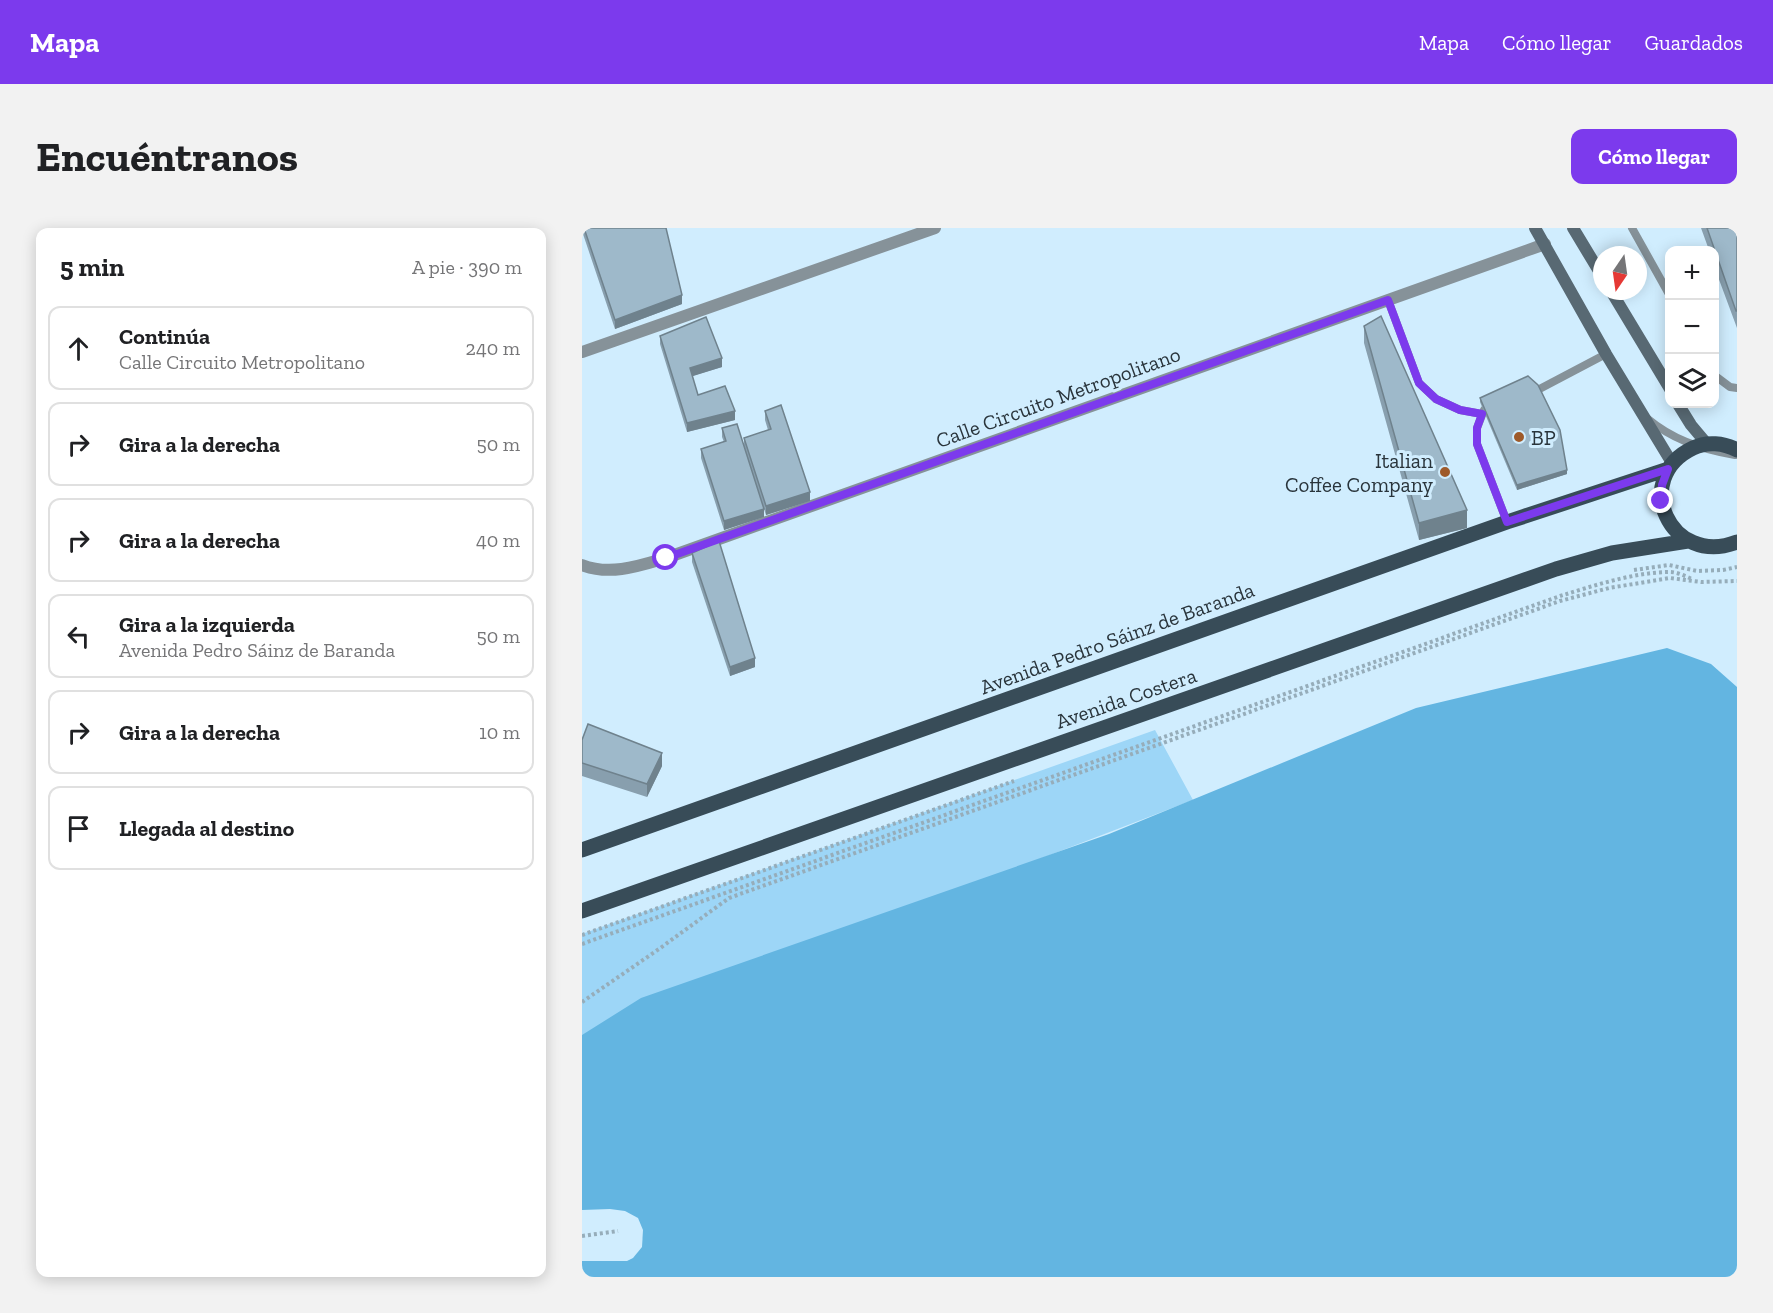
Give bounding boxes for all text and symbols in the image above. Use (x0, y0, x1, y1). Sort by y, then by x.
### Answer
text: Mapa (30, 26, 99, 59)
text: Mapa (1419, 30, 1469, 55)
text: Cómo llegar (1502, 30, 1612, 55)
text: Guardados (1645, 30, 1743, 55)
button: Cómo llegar (1571, 129, 1737, 184)
text: Encuéntranos (36, 131, 298, 182)
north arrow (1593, 246, 1647, 300)
map controls (1665, 246, 1719, 408)
button: + (1665, 246, 1719, 300)
text: 5 min (60, 251, 124, 283)
text: A pie · 390 m (412, 255, 522, 279)
button: − (1665, 300, 1719, 354)
text: Continúa (119, 323, 210, 350)
icon: ahead (62, 332, 95, 365)
text: 240 m (466, 336, 520, 360)
street label: Calle Circuito Metropolitano (932, 341, 1184, 453)
text: Calle Circuito Metropolitano (119, 350, 365, 374)
button: layers (1665, 354, 1719, 408)
place label: BP (1531, 425, 1556, 450)
icon: right (62, 428, 95, 461)
marker: BP (1512, 430, 1526, 444)
text: Gira a la derecha (119, 431, 280, 458)
text: 50 m (476, 432, 520, 456)
place label: Italian Coffee Company (1285, 448, 1433, 497)
marker: Italian Coffee Company (1438, 465, 1452, 479)
route end (1647, 487, 1673, 513)
icon: right (62, 524, 95, 557)
text: Gira a la derecha (119, 527, 280, 554)
text: 40 m (476, 528, 520, 552)
route start (652, 544, 678, 570)
street label: Avenida Pedro Sáinz de Baranda (976, 577, 1258, 699)
text: Gira a la izquierda (119, 611, 295, 638)
icon: left (62, 620, 95, 653)
text: 50 m (476, 624, 520, 648)
text: Avenida Pedro Sáinz de Baranda (119, 638, 395, 662)
street label: Avenida Costera (1052, 662, 1200, 734)
icon: right (62, 716, 95, 749)
text: Gira a la derecha (119, 719, 280, 746)
text: 10 m (479, 720, 520, 744)
icon: arrive (62, 812, 95, 845)
text: Llegada al destino (119, 815, 294, 842)

